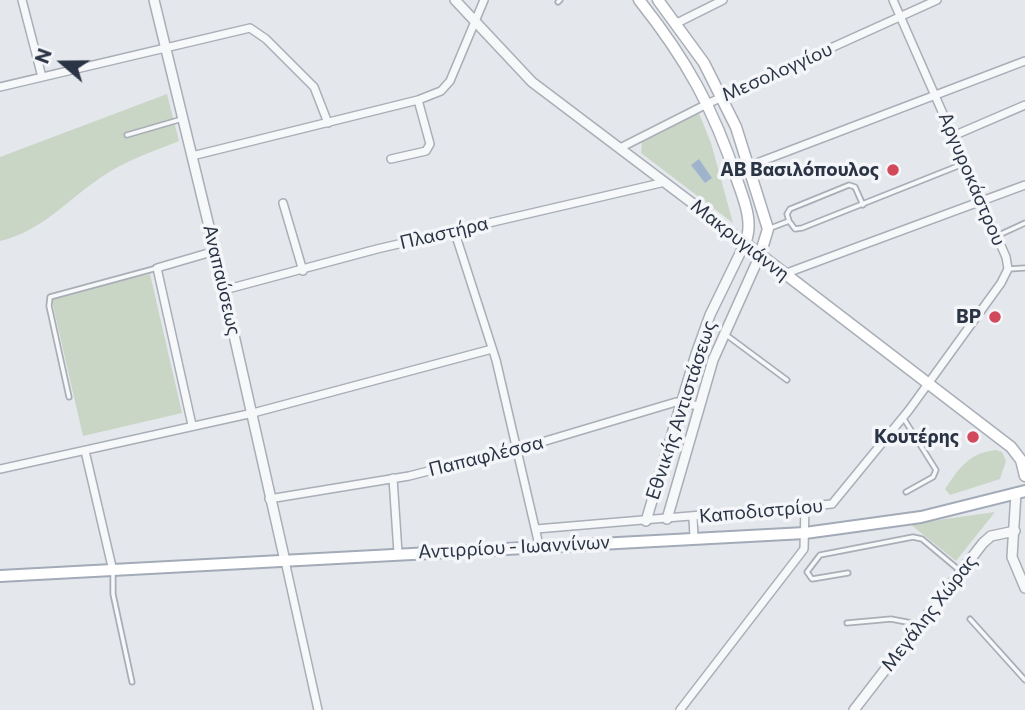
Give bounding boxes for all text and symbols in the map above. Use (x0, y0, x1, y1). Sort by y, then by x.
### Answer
north arrow (28, 28, 98, 98)
street label: Μεσολογγίου (718, 38, 836, 106)
text: N (30, 45, 56, 66)
street label: Αργυροκάστρου (934, 109, 1010, 249)
place label: ΑΒ Βασιλόπουλος (720, 159, 879, 181)
marker: ΑΒ Βασιλόπουλος (885, 162, 901, 178)
street label: Μακρυγιάννη (686, 194, 794, 286)
street label: Πλαστήρα (397, 212, 491, 254)
street label: Αναπαύσεως (198, 222, 246, 338)
place label: BP (956, 306, 981, 328)
marker: BP (987, 309, 1003, 325)
street label: Εθνικής Αντιστάσεως (641, 318, 721, 502)
place label: Κουτέρης (874, 426, 959, 448)
marker: Κουτέρης (965, 429, 981, 445)
street label: Παπαφλέσσα (426, 431, 546, 481)
street label: Καποδιστρίου (698, 494, 824, 528)
street label: Αντιρρίου - Ιωαννίνων (418, 531, 610, 563)
street label: Μεγάλης Χώρας (876, 550, 982, 676)

